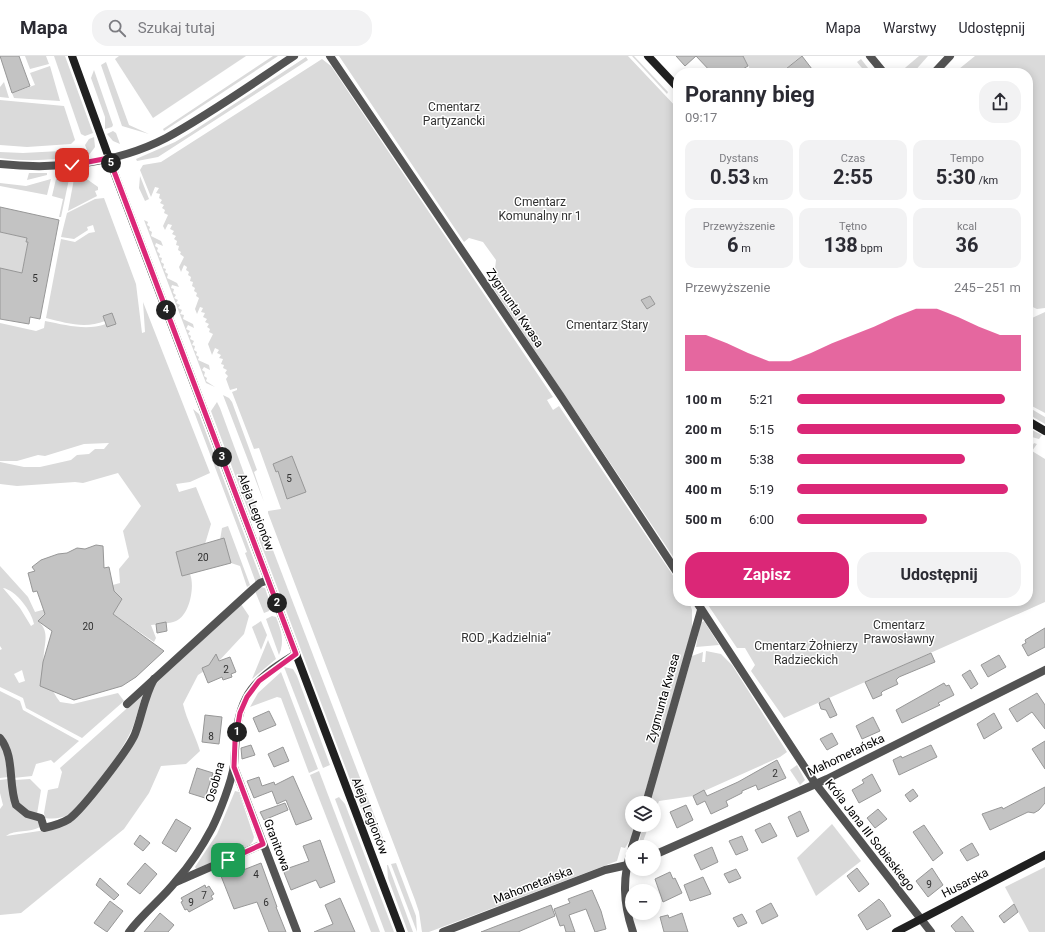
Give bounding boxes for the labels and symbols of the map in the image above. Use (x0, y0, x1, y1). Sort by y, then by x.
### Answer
park label: Cmentarz Partyzancki (423, 100, 485, 128)
pin (55, 148, 89, 182)
pin: 5 (101, 153, 121, 173)
park label: Cmentarz Komunalny nr 1 (498, 195, 582, 223)
street label: Zygmunta Kwasa (483, 266, 547, 350)
house number: 5 (32, 273, 38, 284)
pin: 4 (156, 300, 176, 320)
park label: Cmentarz Stary (566, 318, 648, 332)
pin: 3 (212, 447, 232, 467)
street label: Aleja Legionów (235, 472, 277, 552)
house number: 5 (286, 473, 292, 484)
house number: 20 (197, 552, 209, 563)
pin: 2 (267, 593, 287, 613)
park label: Cmentarz Prawosławny (863, 618, 935, 646)
house number: 20 (82, 621, 94, 632)
park label: ROD „Kadzielnia” (461, 631, 551, 645)
park label: Cmentarz Żołnierzy Radzieckich (754, 638, 858, 667)
street label: Zygmunta Kwasa (644, 652, 682, 744)
house number: 2 (223, 664, 229, 675)
pin: 1 (227, 722, 247, 742)
house number: 8 (208, 731, 214, 742)
street label: Mahometańska (805, 731, 887, 779)
street label: Osobna (203, 760, 227, 804)
house number: 2 (772, 768, 778, 779)
street label: Aleja Legionów (349, 776, 391, 856)
street label: Króla Jana III Sobieskiego (822, 776, 918, 894)
street label: Granitowa (261, 817, 293, 873)
pin (211, 843, 245, 877)
street label: Mahometańska (492, 864, 574, 906)
street label: Husarska (939, 865, 991, 901)
house number: 4 (253, 869, 259, 880)
house number: 9 (926, 879, 932, 890)
house number: 7 (201, 890, 207, 901)
house number: 9 (188, 897, 194, 908)
house number: 6 (263, 897, 269, 908)

